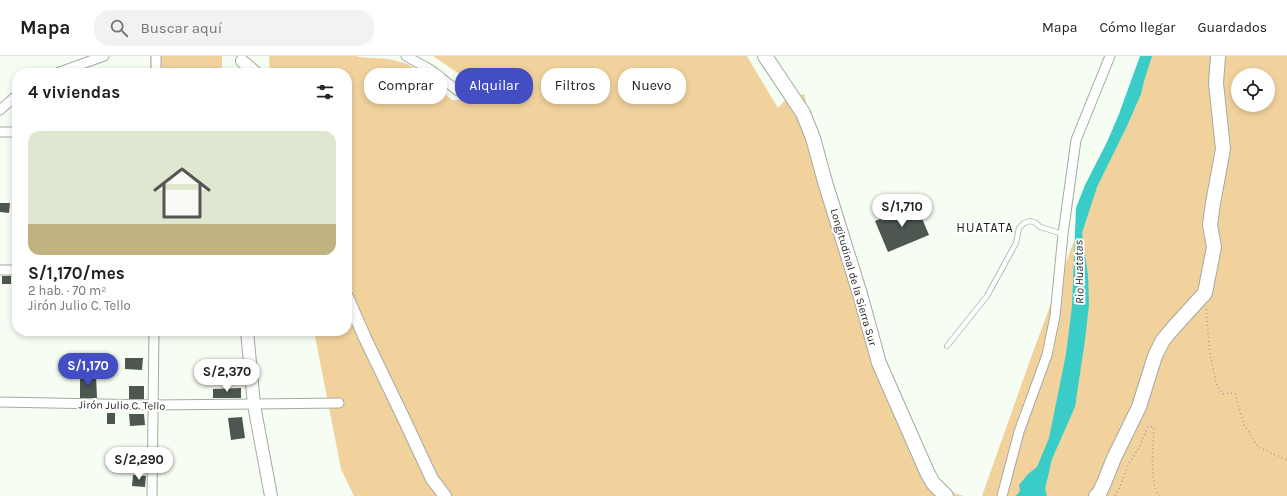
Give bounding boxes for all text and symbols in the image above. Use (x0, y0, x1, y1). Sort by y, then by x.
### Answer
search box (94, 10, 374, 46)
text: Mapa (20, 17, 70, 39)
icon: search (108, 17, 130, 39)
text: Buscar aquí (140, 19, 222, 37)
text: Mapa (1042, 19, 1077, 36)
text: Cómo llegar (1099, 19, 1175, 36)
text: Guardados (1197, 19, 1267, 36)
chip: Comprar (364, 68, 447, 104)
chip: Alquilar (455, 68, 533, 104)
chip: Filtros (541, 68, 610, 104)
chip: Nuevo (618, 68, 686, 104)
map controls (1231, 68, 1275, 112)
button: locate (1231, 68, 1275, 112)
icon: filters (314, 81, 336, 103)
text: 4 viviendas (28, 82, 120, 102)
icon: home (146, 157, 218, 229)
pin: S/1,710 (865, 194, 939, 228)
text: S/1,710 (881, 199, 923, 214)
street label: Longitudinal de la Sierra Sur (828, 207, 879, 347)
district label: HUATATA (956, 220, 1014, 235)
water label: Rio Huatatas (1071, 240, 1087, 304)
text: S/1,170/mes (28, 263, 125, 283)
text: 2 hab. · 70 m² (28, 283, 106, 298)
text: Jirón Julio C. Tello (28, 298, 131, 313)
pin: S/1,170 (51, 353, 125, 387)
text: S/1,170 (67, 358, 109, 373)
pin: S/2,370 (190, 359, 264, 393)
text: S/2,370 (203, 364, 251, 379)
street label: Jirón Julio C. Tello (78, 398, 166, 413)
pin: S/2,290 (102, 447, 176, 481)
text: S/2,290 (114, 452, 164, 467)

